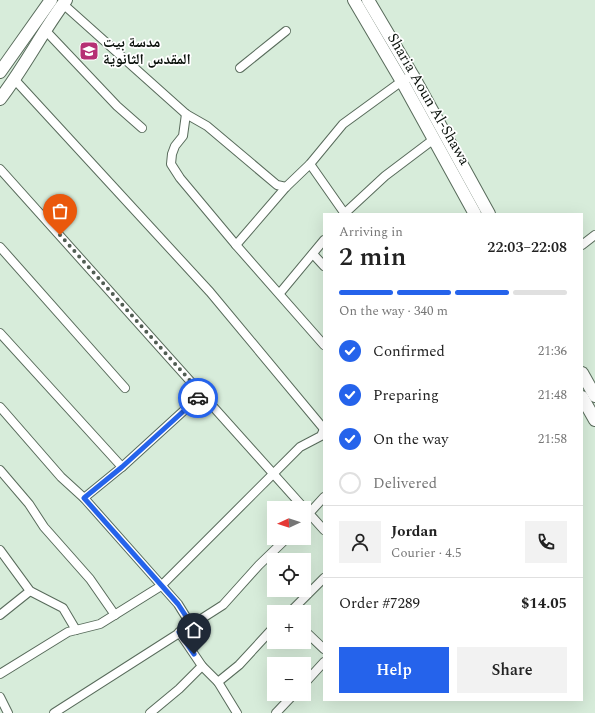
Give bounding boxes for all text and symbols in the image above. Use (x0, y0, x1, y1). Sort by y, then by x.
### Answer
street label: Sharia Aoun Al-Shawa (381, 29, 476, 170)
place label: مدسة بيت المقدس الثانوية (103, 31, 191, 71)
school or university icon: مدسة بيت المقدس الثانوية (78, 40, 100, 62)
pin (43, 194, 77, 235)
icon: bag (49, 200, 71, 222)
text: Arriving in (339, 222, 403, 242)
text: 22:03–22:08 (487, 236, 567, 259)
text: 2 min (339, 237, 406, 277)
text: On the way · 340 m (339, 301, 448, 321)
icon: check (339, 340, 361, 362)
text: Confirmed (373, 340, 445, 363)
text: 21:36 (538, 341, 567, 361)
courier (178, 378, 218, 418)
icon: check (339, 384, 361, 406)
text: Preparing (373, 384, 439, 407)
text: 21:48 (538, 385, 567, 405)
icon: car (187, 387, 209, 409)
icon: check (339, 428, 361, 450)
text: On the way (373, 428, 448, 451)
text: 21:58 (538, 429, 567, 449)
text: Delivered (373, 472, 437, 495)
north arrow (267, 501, 311, 545)
map controls (267, 501, 311, 701)
text: Jordan (391, 520, 438, 543)
button: person (339, 521, 381, 563)
button: phone (525, 521, 567, 563)
text: Courier · 4.5 (391, 543, 461, 563)
button: locate (267, 553, 311, 597)
text: Order #7289 (339, 592, 420, 615)
text: $14.05 (521, 592, 567, 615)
button: + (267, 605, 311, 649)
pin (177, 613, 211, 654)
icon: home (183, 619, 205, 641)
button: Help (339, 647, 449, 693)
button: Share (457, 647, 567, 693)
button: − (267, 657, 311, 701)

